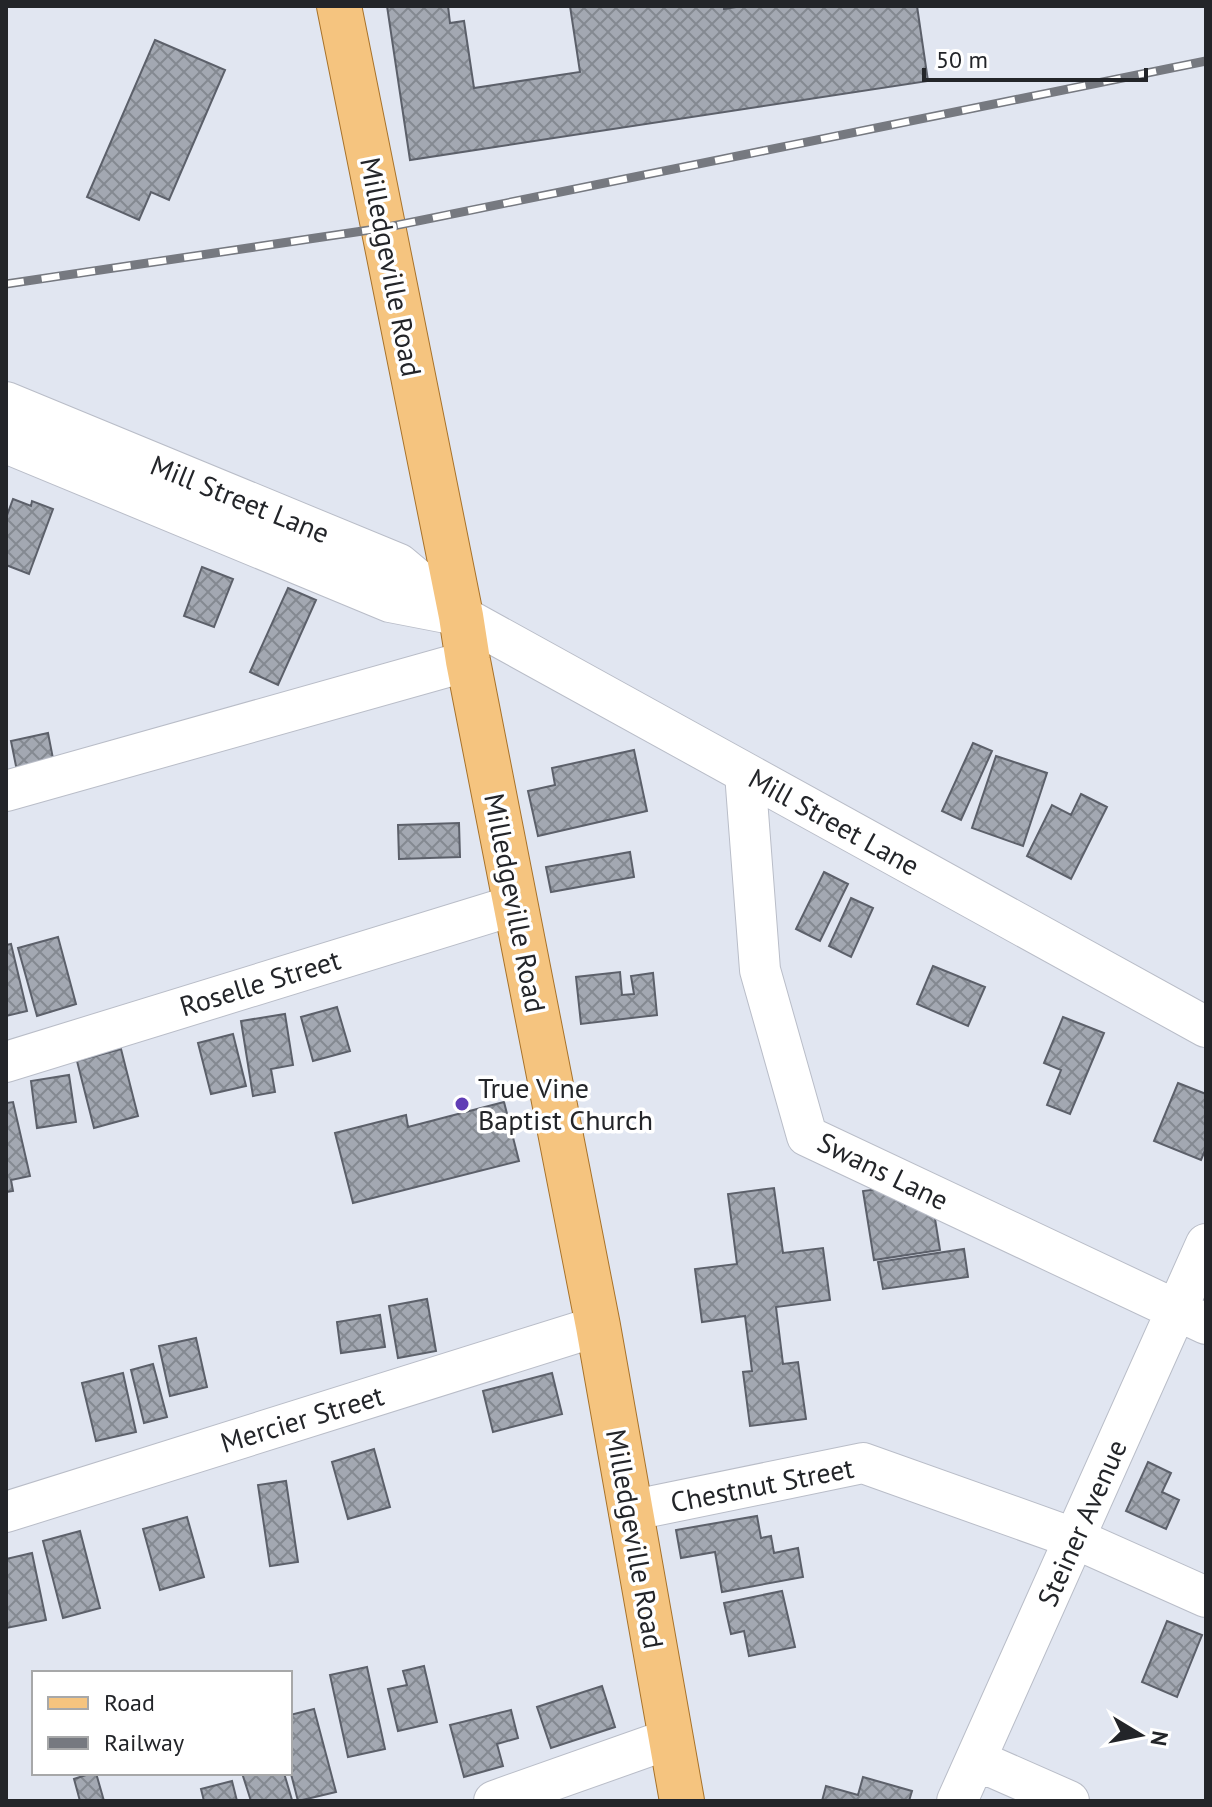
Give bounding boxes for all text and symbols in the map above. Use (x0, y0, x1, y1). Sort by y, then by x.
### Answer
scale bar (924, 32, 1146, 82)
text: 50 m (936, 44, 988, 75)
street label: Milledgeville Road (352, 154, 431, 380)
street label: Mill Street Lane (145, 446, 335, 551)
street label: Mill Street Lane (742, 759, 926, 884)
street label: Milledgeville Road (476, 790, 555, 1016)
street label: Roselle Street (175, 940, 345, 1024)
place label: True Vine Baptist Church (478, 1069, 653, 1138)
marker: True Vine Baptist Church (453, 1095, 471, 1113)
street label: Swans Lane (812, 1123, 955, 1218)
street label: Mercier Street (216, 1376, 388, 1461)
street label: Milledgeville Road (598, 1426, 673, 1652)
street label: Steiner Avenue (1028, 1434, 1135, 1612)
street label: Chestnut Street (667, 1449, 857, 1520)
legend (32, 1671, 292, 1775)
text: Road (104, 1687, 155, 1718)
north arrow (1100, 1695, 1180, 1775)
text: Railway (104, 1727, 184, 1758)
text: N (1145, 1729, 1175, 1748)

